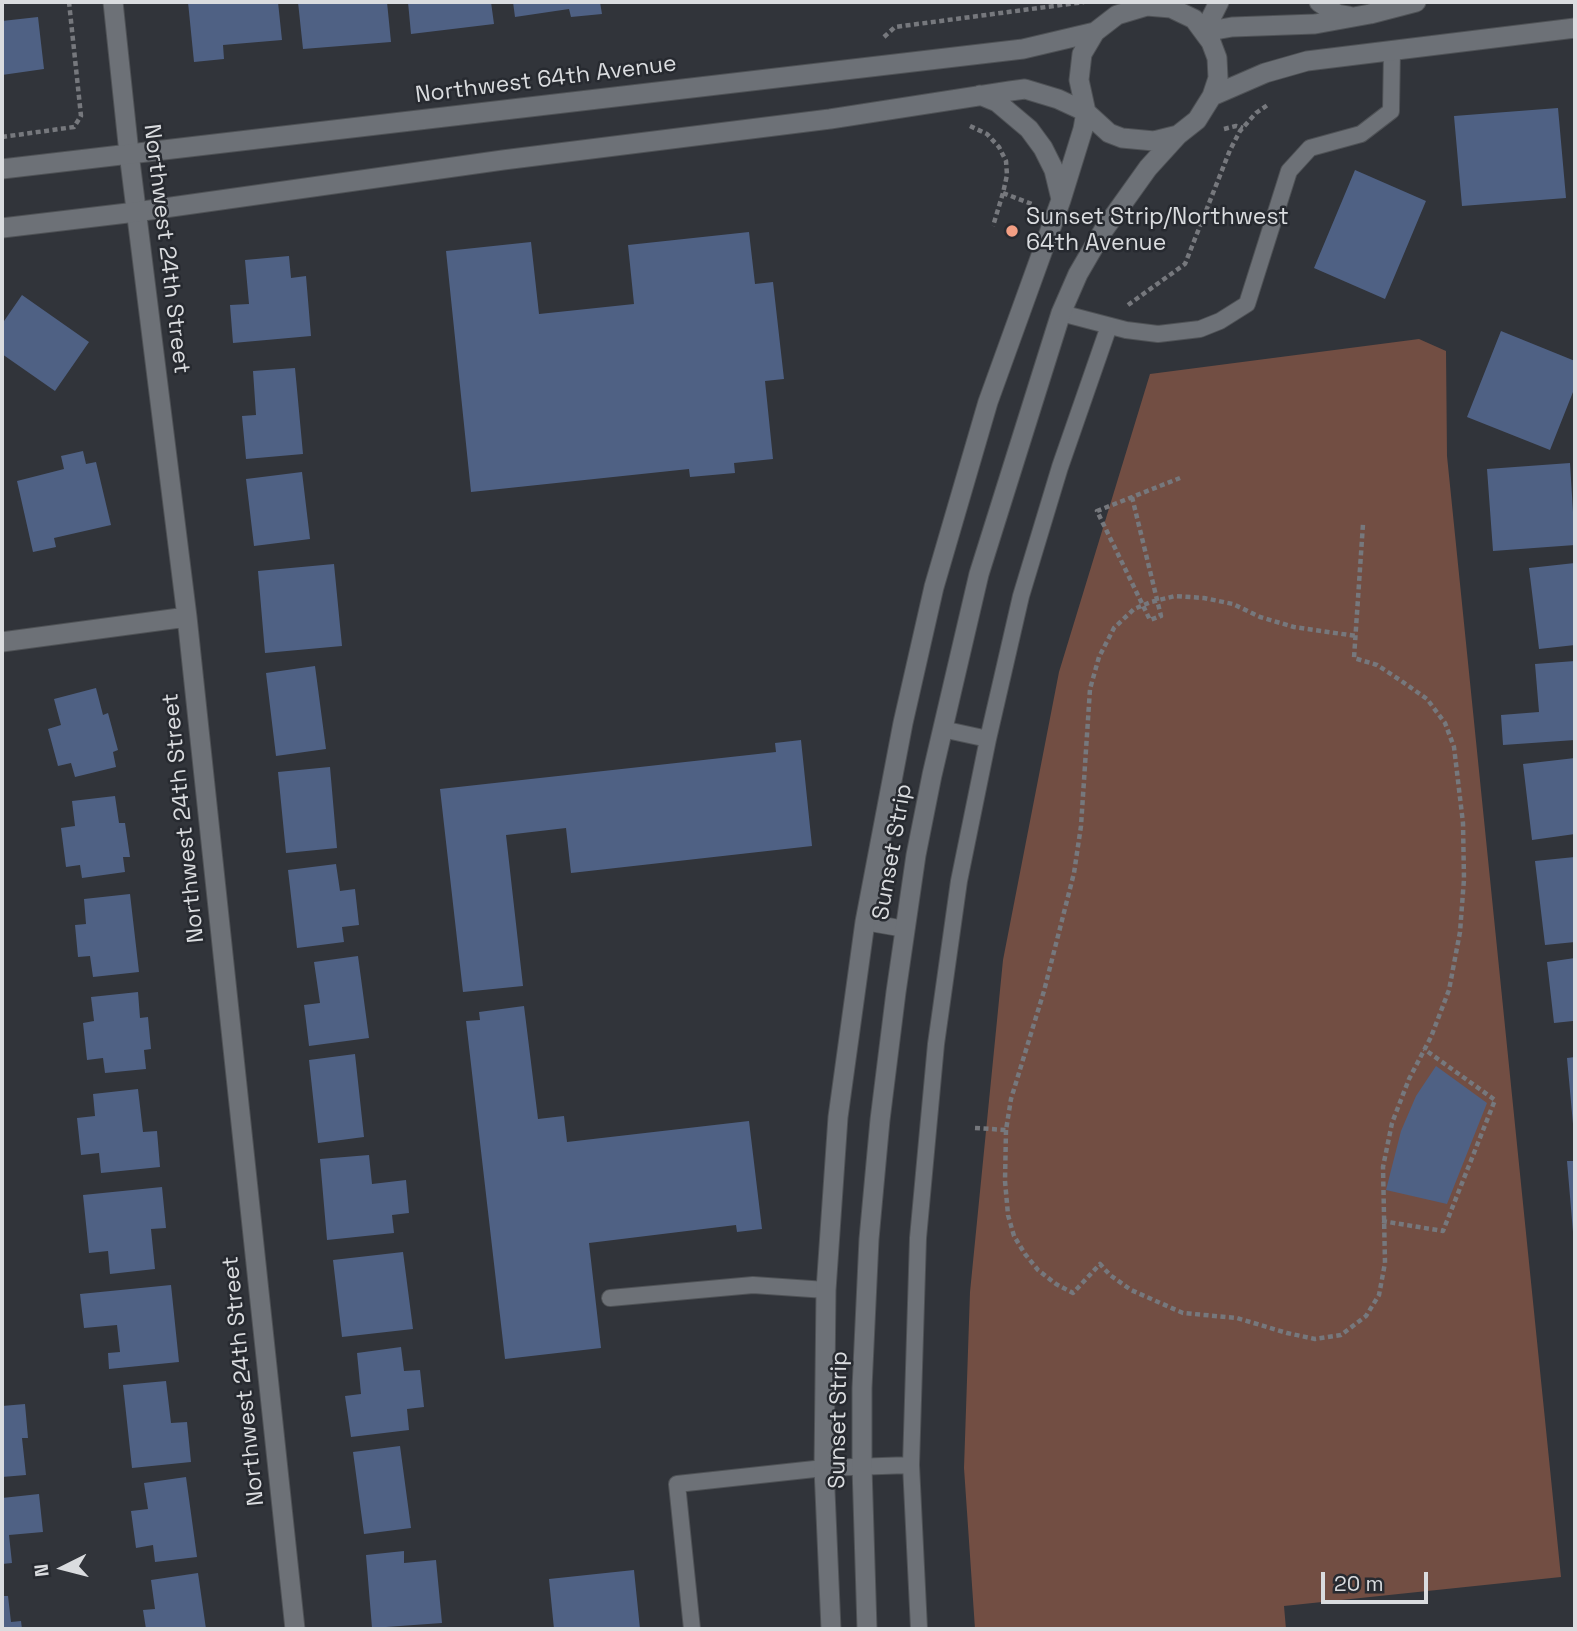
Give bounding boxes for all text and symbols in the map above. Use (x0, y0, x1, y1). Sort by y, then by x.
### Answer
street label: Northwest 64th Avenue (414, 50, 678, 110)
street label: Northwest 24th Street (137, 123, 195, 375)
place label: Sunset Strip/Northwest 64th Avenue (1026, 204, 1289, 258)
marker: Sunset Strip/Northwest 64th Avenue (1004, 223, 1020, 239)
street label: Northwest 24th Street (157, 692, 211, 944)
street label: Sunset Strip (867, 782, 919, 922)
street label: Northwest 24th Street (217, 1255, 271, 1507)
street label: Sunset Strip (824, 1351, 854, 1489)
north arrow (28, 1533, 98, 1603)
scale bar (1325, 1558, 1432, 1602)
text: N (29, 1563, 55, 1578)
text: 20 m (1334, 1570, 1384, 1597)

